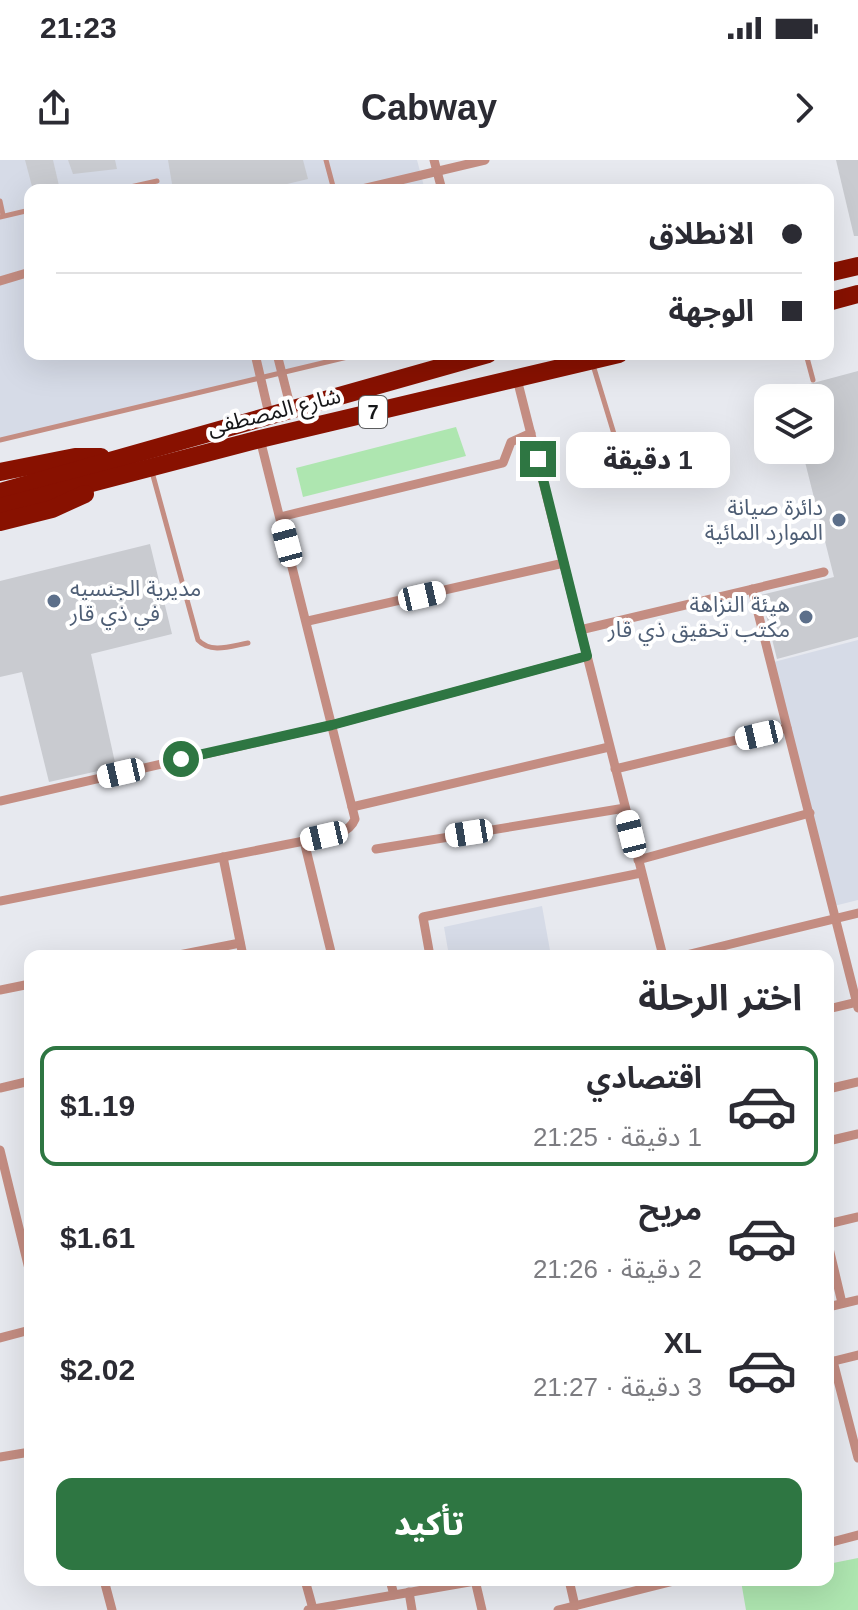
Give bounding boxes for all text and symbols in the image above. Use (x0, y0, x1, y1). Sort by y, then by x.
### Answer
text: 21:23 (40, 11, 117, 44)
icon: share (32, 86, 76, 130)
icon: forward (782, 86, 826, 130)
text: Cabway (361, 87, 497, 128)
text: الانطلاق (649, 217, 754, 250)
text: الوجهة (669, 294, 754, 327)
street label: شارع المصطفى (205, 383, 344, 444)
map controls (754, 384, 834, 464)
button: layers (754, 384, 834, 464)
road number: 7 (359, 396, 387, 428)
callout: 1 دقيقة (566, 431, 730, 487)
route end (520, 441, 556, 477)
text: 1 دقيقة (603, 445, 693, 475)
place label: دائرة صيانة الموارد المائية (705, 495, 823, 546)
marker: دائرة صيانة الموارد المائية (830, 511, 848, 529)
car (269, 517, 305, 569)
place label: مديرية الجنسيه في ذي قار (69, 576, 201, 630)
car (396, 579, 448, 613)
marker: مديرية الجنسيه في ذي قار (45, 592, 63, 610)
place label: هيئة النزاهة مكتب تحقيق ذي قار (607, 592, 790, 646)
marker: هيئة النزاهة مكتب تحقيق ذي قار (797, 608, 815, 626)
car (733, 718, 785, 752)
route start (163, 741, 199, 777)
car (95, 756, 147, 790)
car (614, 808, 648, 860)
car (443, 817, 495, 849)
car (298, 819, 350, 853)
text: اختر الرحلة (638, 977, 802, 1018)
text: اقتصادي (587, 1061, 702, 1094)
icon: car (726, 1070, 798, 1142)
text: $1.19 (60, 1089, 135, 1122)
text: 1 دقيقة · 21:25 (533, 1122, 702, 1152)
text: مريح (639, 1193, 702, 1226)
icon: car (726, 1202, 798, 1274)
text: $1.61 (60, 1221, 135, 1254)
text: 2 دقيقة · 21:26 (533, 1254, 702, 1284)
text: XL (664, 1326, 702, 1359)
icon: car (726, 1334, 798, 1406)
text: $2.02 (60, 1353, 135, 1386)
text: 3 دقيقة · 21:27 (533, 1372, 702, 1402)
button: تأكيد (56, 1478, 802, 1570)

